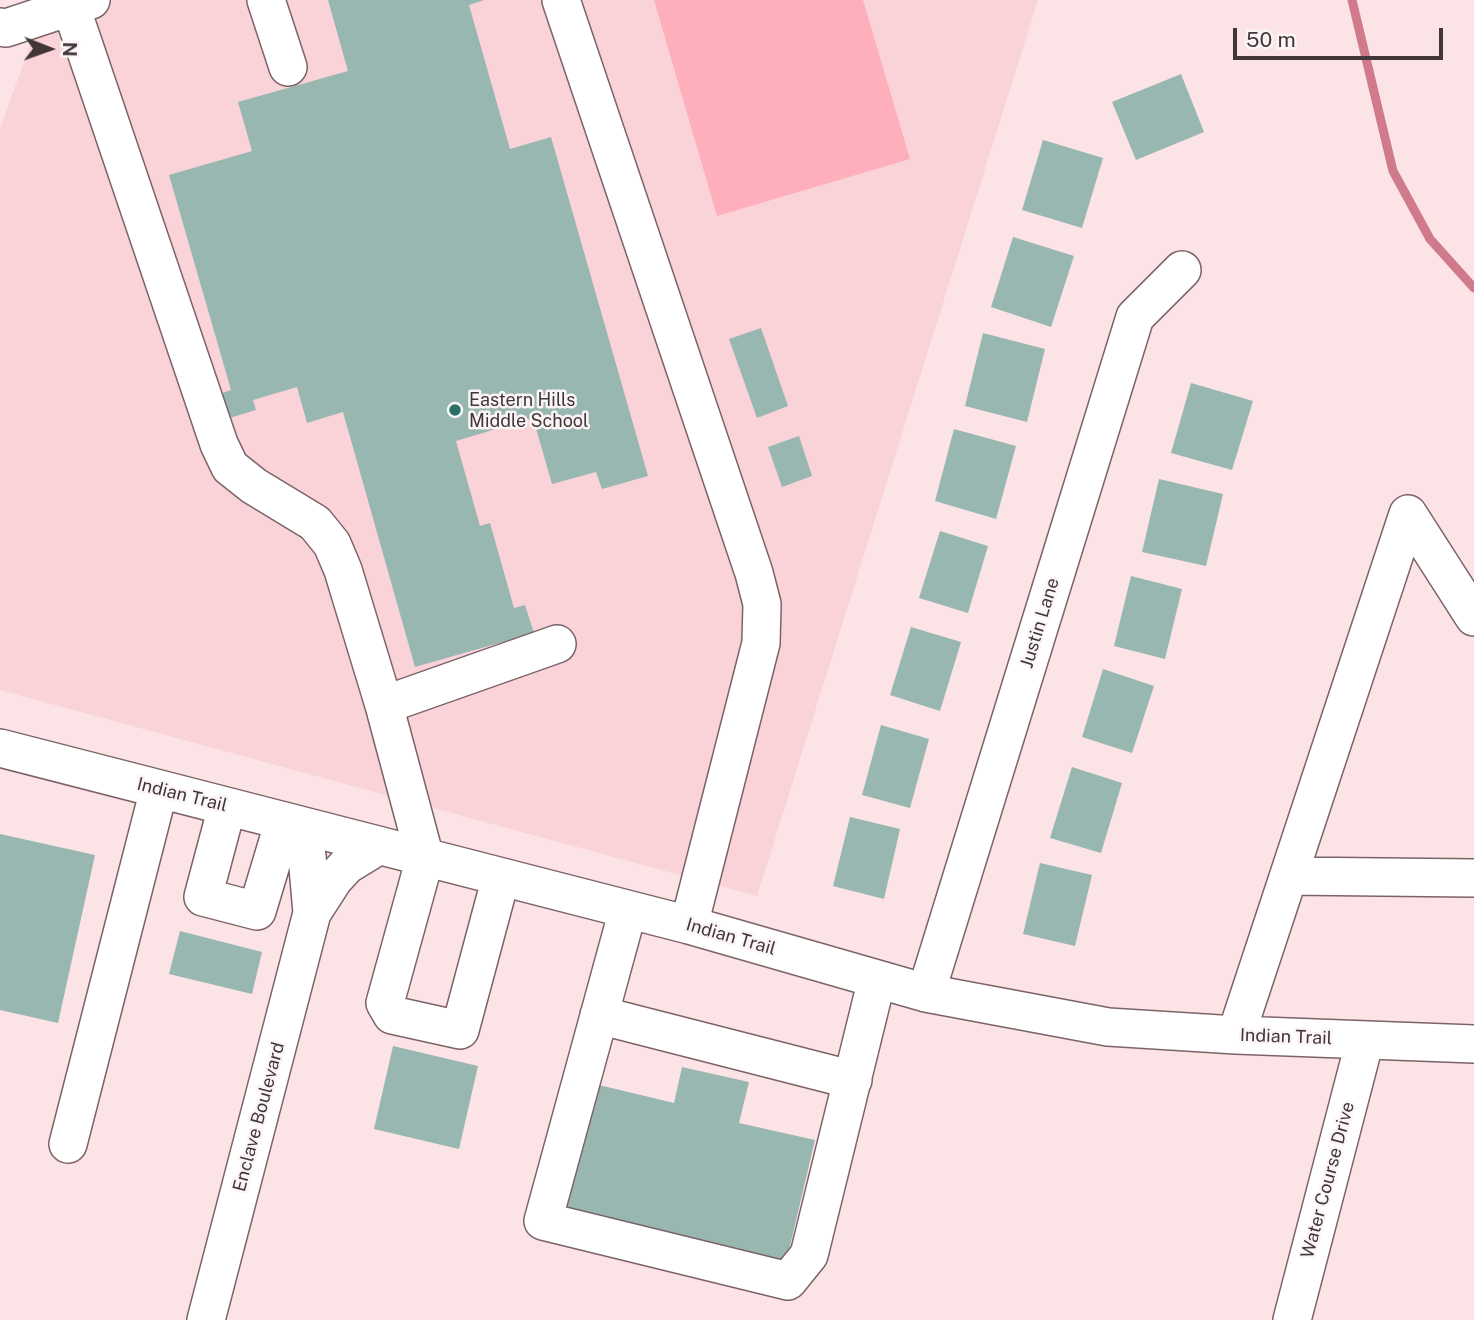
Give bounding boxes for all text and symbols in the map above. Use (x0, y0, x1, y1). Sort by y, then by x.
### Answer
north arrow (14, 14, 84, 84)
scale bar (1236, 14, 1446, 58)
text: 50 m (1246, 27, 1296, 52)
text: N (59, 42, 81, 57)
place label: Eastern Hills Middle School (469, 389, 588, 432)
marker: Eastern Hills Middle School (447, 402, 463, 418)
street label: Justin Lane (1016, 575, 1064, 671)
street label: Indian Trail (135, 773, 229, 817)
street label: Indian Trail (684, 914, 778, 960)
street label: Indian Trail (1240, 1025, 1332, 1049)
street label: Enclave Boulevard (229, 1040, 289, 1194)
street label: Water Course Drive (1297, 1099, 1359, 1261)

